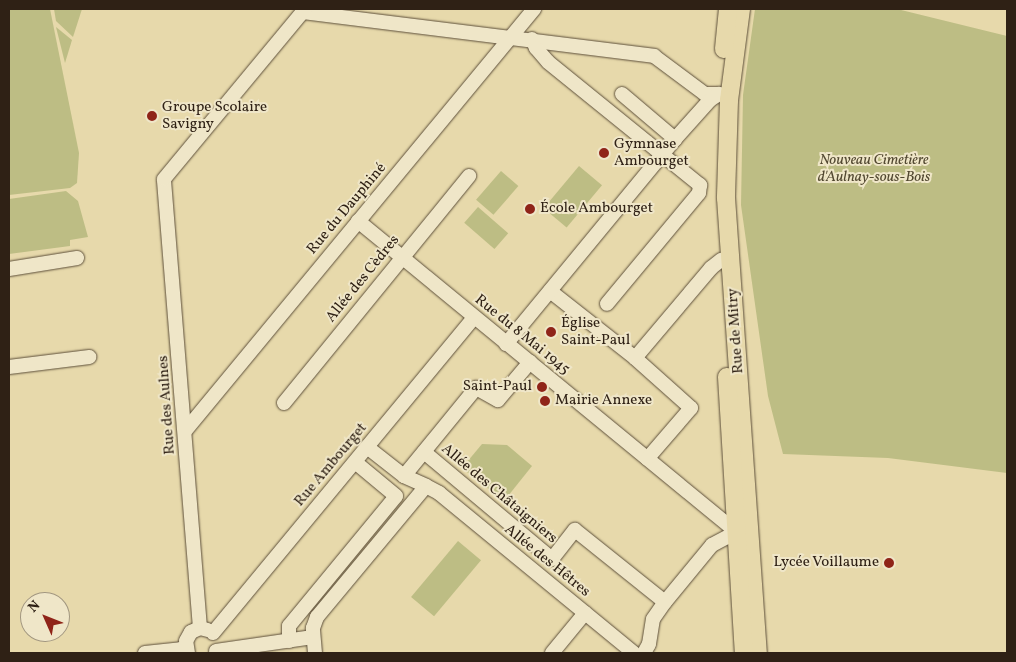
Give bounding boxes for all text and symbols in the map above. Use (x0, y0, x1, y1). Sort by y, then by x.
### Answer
place label: Groupe Scolaire Savigny (162, 98, 267, 133)
marker: Groupe Scolaire Savigny (146, 110, 158, 122)
place label: Gymnase Ambourget (614, 135, 689, 170)
marker: Gymnase Ambourget (598, 147, 610, 159)
park label: Nouveau Cimetière d'Aulnay-sous-Bois (818, 151, 930, 186)
street label: Rue du Dauphiné (304, 160, 390, 258)
place label: École Ambourget (540, 200, 653, 218)
marker: École Ambourget (524, 203, 536, 215)
street label: Allée des Cèdres (322, 232, 404, 326)
street label: Rue de Mitry (724, 288, 748, 374)
street label: Rue du 8 Mai 1945 (471, 291, 573, 379)
place label: Église Saint-Paul (561, 314, 630, 349)
marker: Église Saint-Paul (545, 326, 557, 338)
street label: Rue des Aulnes (155, 355, 179, 455)
place label: Saint-Paul (463, 378, 532, 396)
marker: Saint-Paul (536, 381, 548, 393)
place label: Mairie Annexe (555, 392, 652, 410)
marker: Mairie Annexe (539, 395, 551, 407)
street label: Rue Ambourget (291, 420, 371, 510)
street label: Allée des Châtaigniers (437, 440, 561, 548)
street label: Allée des Hêtres (500, 521, 594, 601)
place label: Lycée Voillaume (773, 554, 879, 572)
marker: Lycée Voillaume (883, 557, 895, 569)
north arrow (20, 592, 70, 642)
text: N (24, 597, 45, 617)

